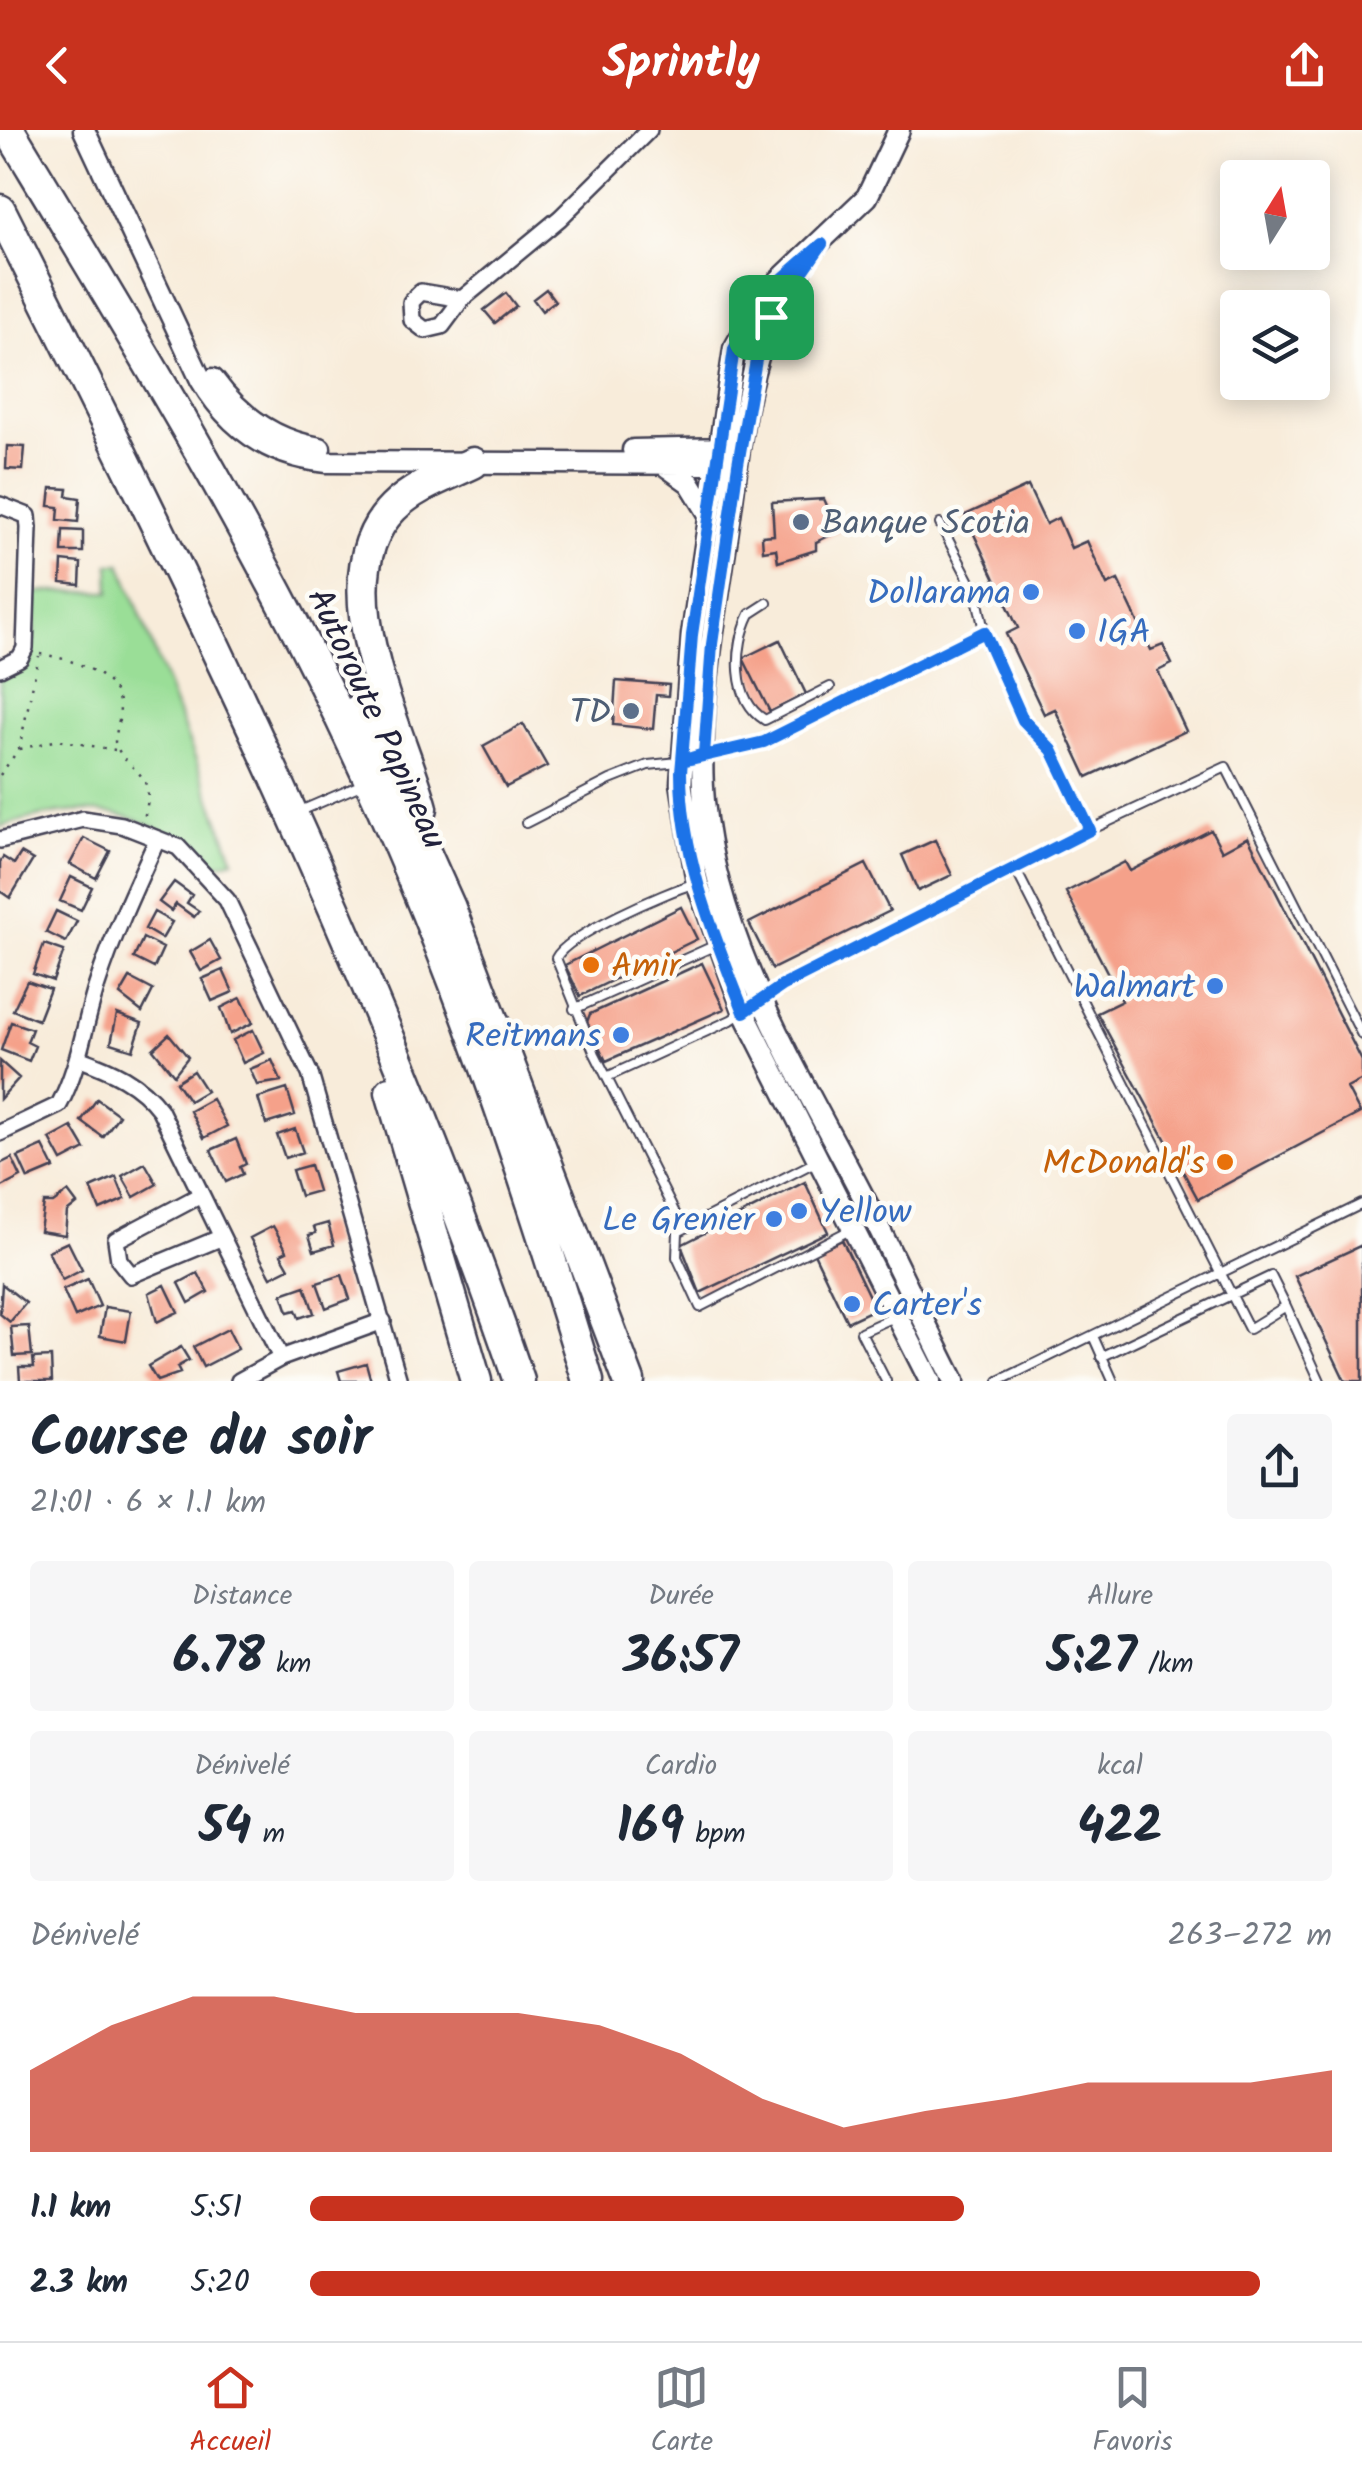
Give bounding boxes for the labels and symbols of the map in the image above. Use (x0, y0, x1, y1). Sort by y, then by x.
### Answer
north arrow (1220, 160, 1330, 270)
pin (729, 275, 814, 360)
place label: Banque Scotia (821, 497, 1030, 553)
marker: Banque Scotia (790, 511, 812, 533)
place label: Dollarama (867, 567, 1011, 623)
street label: Autoroute Papineau (290, 579, 461, 860)
marker: Dollarama (1020, 581, 1042, 603)
place label: IGA (1097, 606, 1151, 662)
marker: IGA (1066, 620, 1088, 642)
place label: TD (570, 686, 611, 742)
marker: TD (620, 700, 642, 722)
place label: Amir (611, 940, 682, 996)
marker: Amir (580, 954, 602, 976)
place label: Walmart (1073, 961, 1195, 1017)
marker: Walmart (1204, 975, 1226, 997)
place label: Reitmans (465, 1010, 601, 1066)
marker: Reitmans (610, 1024, 632, 1046)
place label: McDonald's (1042, 1137, 1205, 1193)
marker: McDonald's (1214, 1151, 1236, 1173)
place label: Yellow (819, 1186, 912, 1242)
place label: Le Grenier (602, 1194, 756, 1250)
marker: Yellow (788, 1200, 810, 1222)
marker: Le Grenier (763, 1208, 785, 1230)
place label: Carter's (872, 1279, 982, 1335)
marker: Carter's (841, 1293, 863, 1315)

